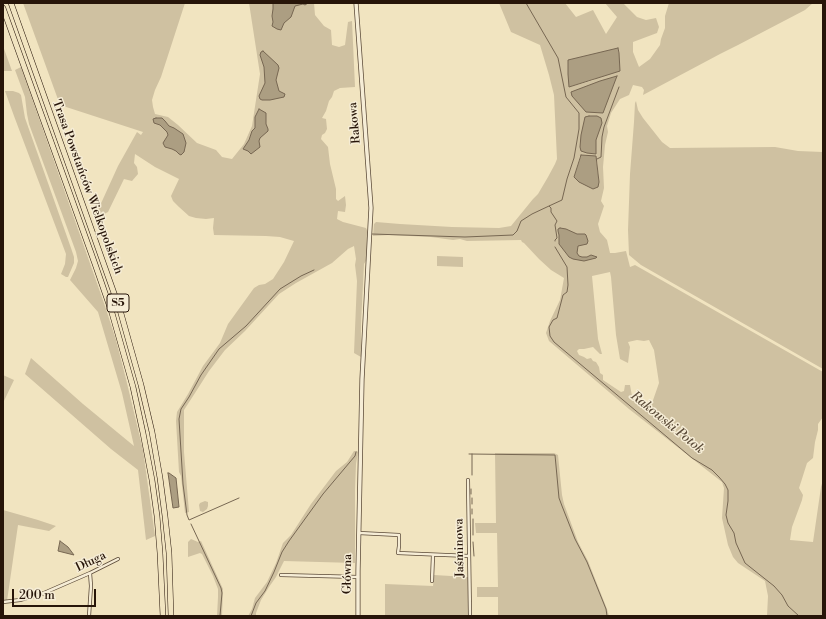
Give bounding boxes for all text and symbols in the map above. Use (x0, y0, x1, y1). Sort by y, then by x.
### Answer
street label: Trasa Powstańców Wielkopolskich (49, 98, 125, 276)
street label: Rakowa (346, 102, 364, 144)
road number: S5 (107, 294, 129, 312)
water label: Rakowski Potok (627, 389, 707, 457)
street label: Jaśminowa (452, 518, 468, 578)
street label: Długa (73, 549, 109, 575)
street label: Główna (340, 554, 356, 594)
scale bar (14, 581, 98, 607)
text: 200 m (19, 588, 55, 603)

